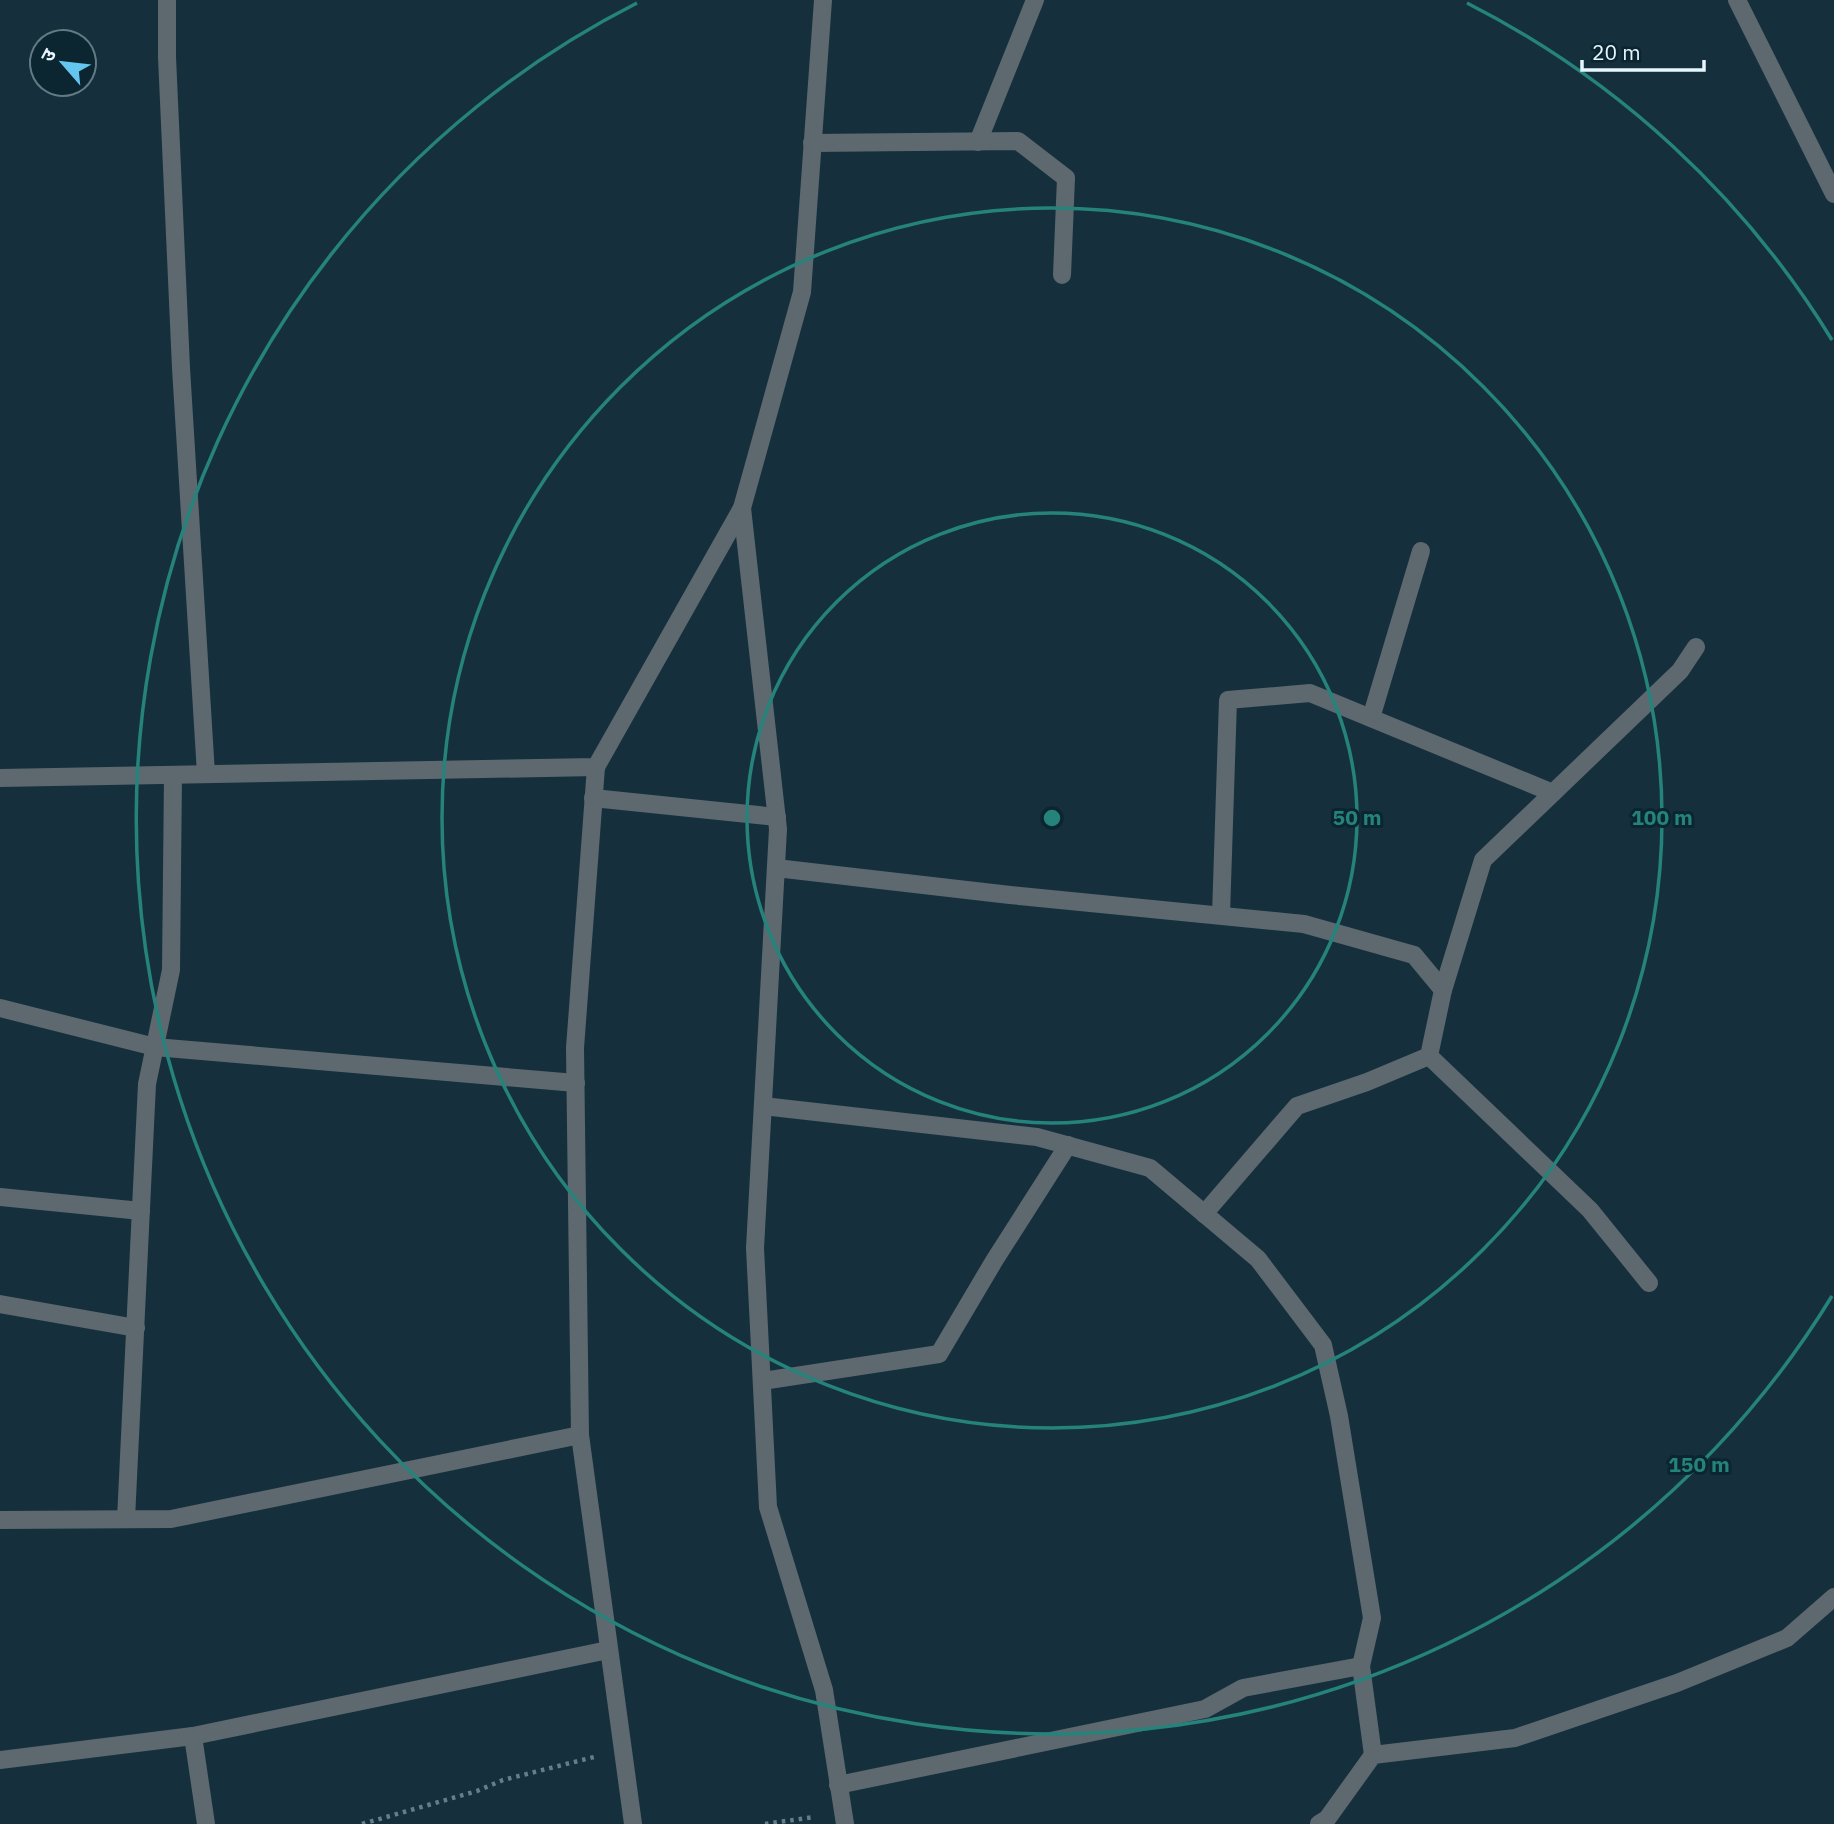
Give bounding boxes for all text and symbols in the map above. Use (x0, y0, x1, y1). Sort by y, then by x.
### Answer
north arrow (28, 28, 98, 98)
scale bar (1582, 28, 1704, 72)
text: 20 m (1592, 38, 1641, 66)
text: उ (35, 44, 62, 66)
text: 50 m (1333, 803, 1381, 831)
text: 100 m (1631, 803, 1693, 831)
centre of rings (1040, 806, 1064, 830)
text: 150 m (1668, 1450, 1730, 1478)

